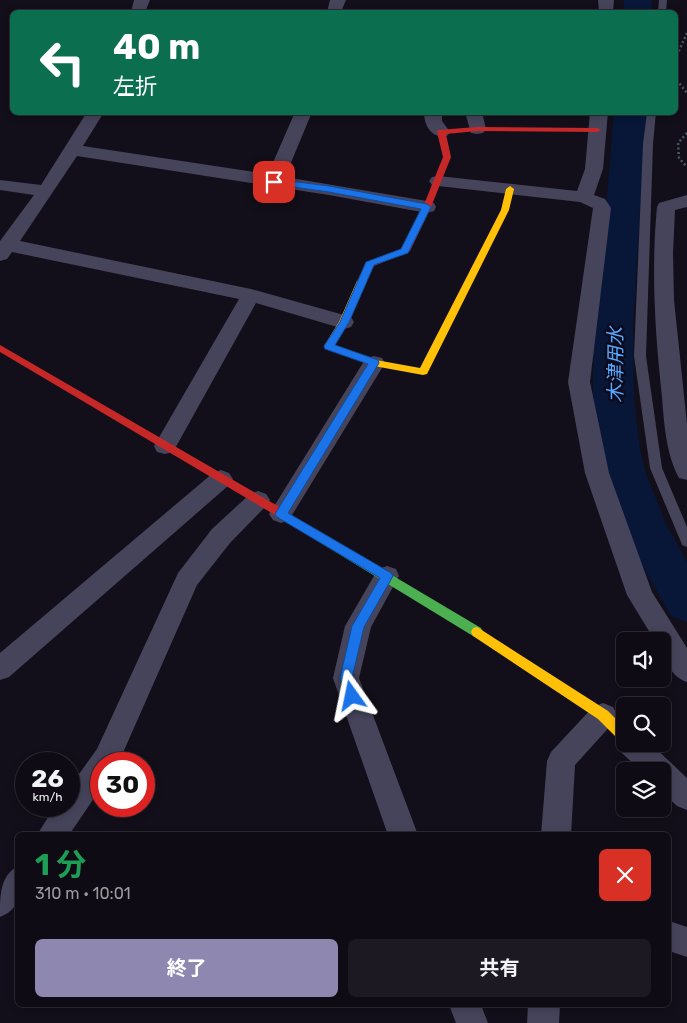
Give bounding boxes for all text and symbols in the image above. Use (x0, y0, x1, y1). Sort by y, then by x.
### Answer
text: 40 m (113, 26, 200, 68)
icon: left (30, 30, 95, 95)
text: 左折 (113, 73, 157, 100)
pin (253, 161, 295, 203)
icon: arrive (260, 168, 288, 196)
water label: 木津用水 (604, 325, 627, 403)
map controls (616, 632, 671, 817)
button: sound (616, 632, 671, 687)
position arrow (325, 669, 377, 721)
button: search (616, 697, 671, 752)
speed limit sign: 30 (90, 752, 155, 817)
button: layers (616, 762, 671, 817)
text: 26 (31, 764, 64, 793)
text: km/h (33, 790, 62, 804)
text: 1 分 (35, 847, 86, 883)
button: close (599, 849, 651, 901)
text: 310 m · 10:01 (35, 884, 131, 903)
button: 終了 (35, 939, 338, 997)
button: 共有 (348, 939, 651, 997)

